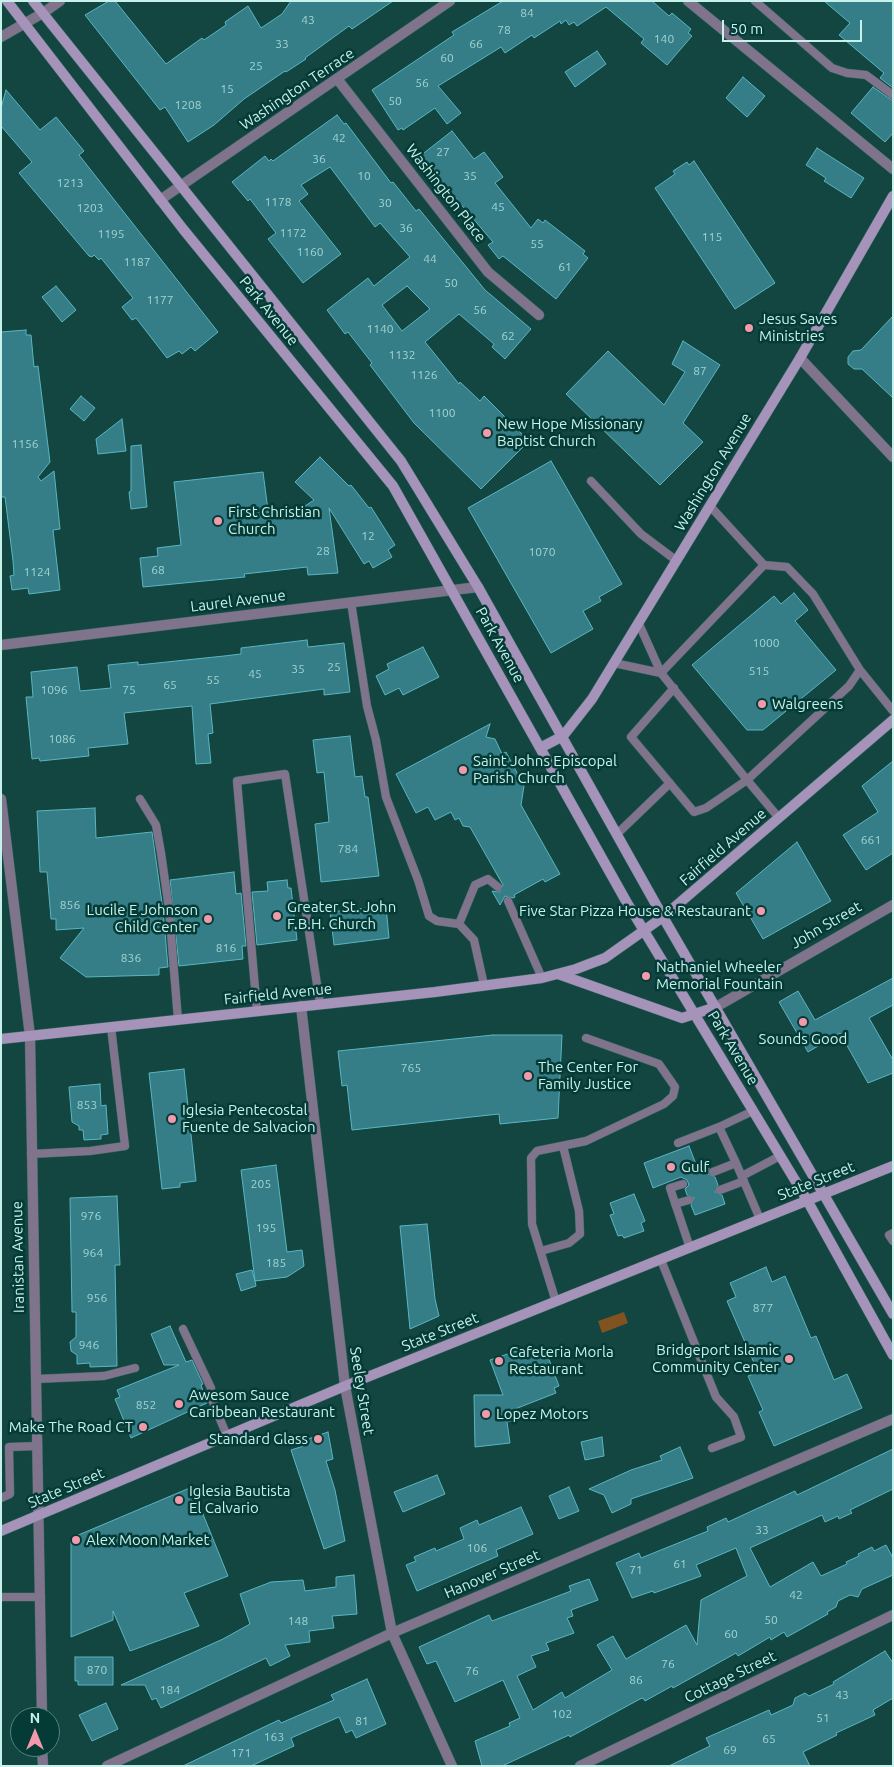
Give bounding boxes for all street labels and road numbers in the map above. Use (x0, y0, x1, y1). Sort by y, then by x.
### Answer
street label: Washington Terrace (236, 44, 358, 134)
street label: Washington Place (402, 140, 490, 246)
street label: Park Avenue (236, 273, 302, 349)
street label: Washington Avenue (671, 410, 755, 534)
street label: Laurel Avenue (189, 586, 287, 616)
street label: Park Avenue (472, 604, 528, 686)
street label: Fairfield Avenue (676, 805, 770, 889)
street label: John Street (787, 898, 865, 952)
street label: Fairfield Avenue (223, 979, 333, 1009)
street label: Park Avenue (704, 1007, 762, 1089)
street label: State Street (775, 1158, 857, 1204)
street label: Iranistan Avenue (8, 1201, 28, 1313)
street label: State Street (399, 1309, 481, 1355)
street label: Seeley Street (346, 1346, 378, 1436)
street label: State Street (25, 1464, 107, 1512)
street label: Hanover Street (442, 1546, 542, 1602)
street label: Cottage Street (681, 1647, 779, 1707)

